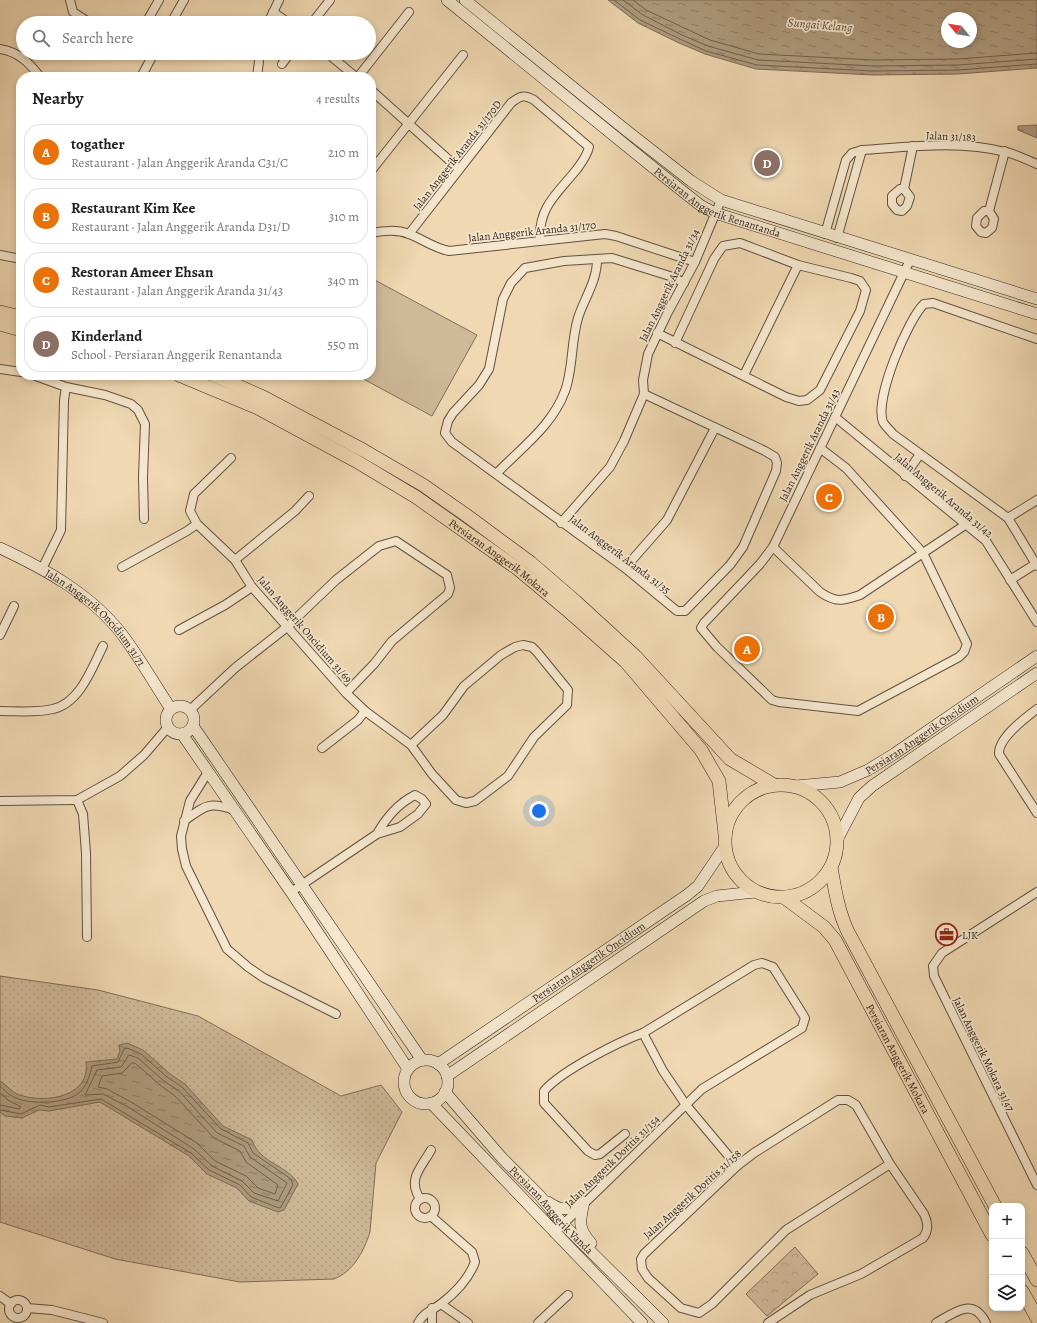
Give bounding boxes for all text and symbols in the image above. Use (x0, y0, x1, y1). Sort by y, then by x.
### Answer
north arrow (941, 12, 977, 48)
water label: Sungai Kelang (787, 14, 854, 36)
search box (16, 16, 376, 60)
icon: search (30, 27, 52, 49)
text: Search here (62, 28, 133, 48)
text: Nearby (32, 87, 83, 110)
text: 4 results (316, 90, 360, 107)
street label: Jalan Anggerik Aranda 31/170D (410, 97, 505, 214)
street label: Jalan 31/183 (926, 128, 976, 145)
text: togather (71, 134, 125, 154)
text: A (42, 144, 50, 161)
text: 210 m (328, 144, 359, 161)
pin: D (754, 148, 780, 178)
text: Restaurant · Jalan Anggerik Aranda C31/C (71, 154, 288, 171)
street label: Persiaran Anggerik Renantanda (651, 164, 783, 241)
text: Restaurant Kim Kee (71, 198, 195, 218)
text: B (42, 208, 50, 225)
text: 310 m (329, 208, 359, 225)
street label: Jalan Anggerik Aranda 31/170 (467, 217, 597, 246)
text: Restaurant · Jalan Anggerik Aranda D31/D (71, 218, 290, 235)
street label: Jalan Anggerik Aranda 31/34 (636, 226, 703, 344)
text: Restoran Ameer Ehsan (71, 262, 213, 282)
text: C (42, 272, 50, 289)
text: 340 m (327, 272, 359, 289)
text: Restaurant · Jalan Anggerik Aranda 31/43 (71, 282, 283, 299)
text: Kinderland (71, 326, 142, 346)
text: D (41, 336, 51, 353)
text: 550 m (328, 336, 359, 353)
text: School · Persiaran Anggerik Renantanda (71, 346, 282, 363)
street label: Jalan Anggerik Aranda 31/43 (776, 386, 843, 504)
street label: Jalan Anggerik Aranda 31/42 (891, 450, 996, 541)
pin: C (816, 482, 842, 512)
street label: Jalan Anggerik Aranda 31/35 (566, 511, 674, 598)
street label: Persiaran Anggerik Mokara (446, 515, 553, 601)
street label: Jalan Anggerik Oncidium 31/71 (42, 566, 149, 669)
street label: Jalan Anggerik Oncidium 31/69 (254, 573, 355, 686)
pin: B (868, 602, 894, 632)
pin: A (734, 634, 760, 664)
street label: Persiaran Anggerik Oncidium (862, 691, 982, 778)
your location (529, 801, 549, 821)
street label: Persiaran Anggerik Oncidium (529, 918, 648, 1006)
office icon: LJK (934, 922, 960, 948)
place label: LJK (962, 928, 978, 943)
street label: Jalan Anggerik Mokara 31/47 (949, 995, 1018, 1114)
street label: Persiaran Anggerik Mokara (862, 1001, 933, 1117)
street label: Jalan Anggerik Doritis 31/154 (562, 1112, 663, 1211)
street label: Jalan Anggerik Doritis 31/158 (640, 1146, 745, 1243)
street label: Persiaran Anggerik Vanda (506, 1163, 597, 1258)
map controls (989, 1203, 1025, 1311)
button: + (989, 1203, 1025, 1239)
button: − (989, 1239, 1025, 1275)
button: layers (989, 1275, 1025, 1311)

